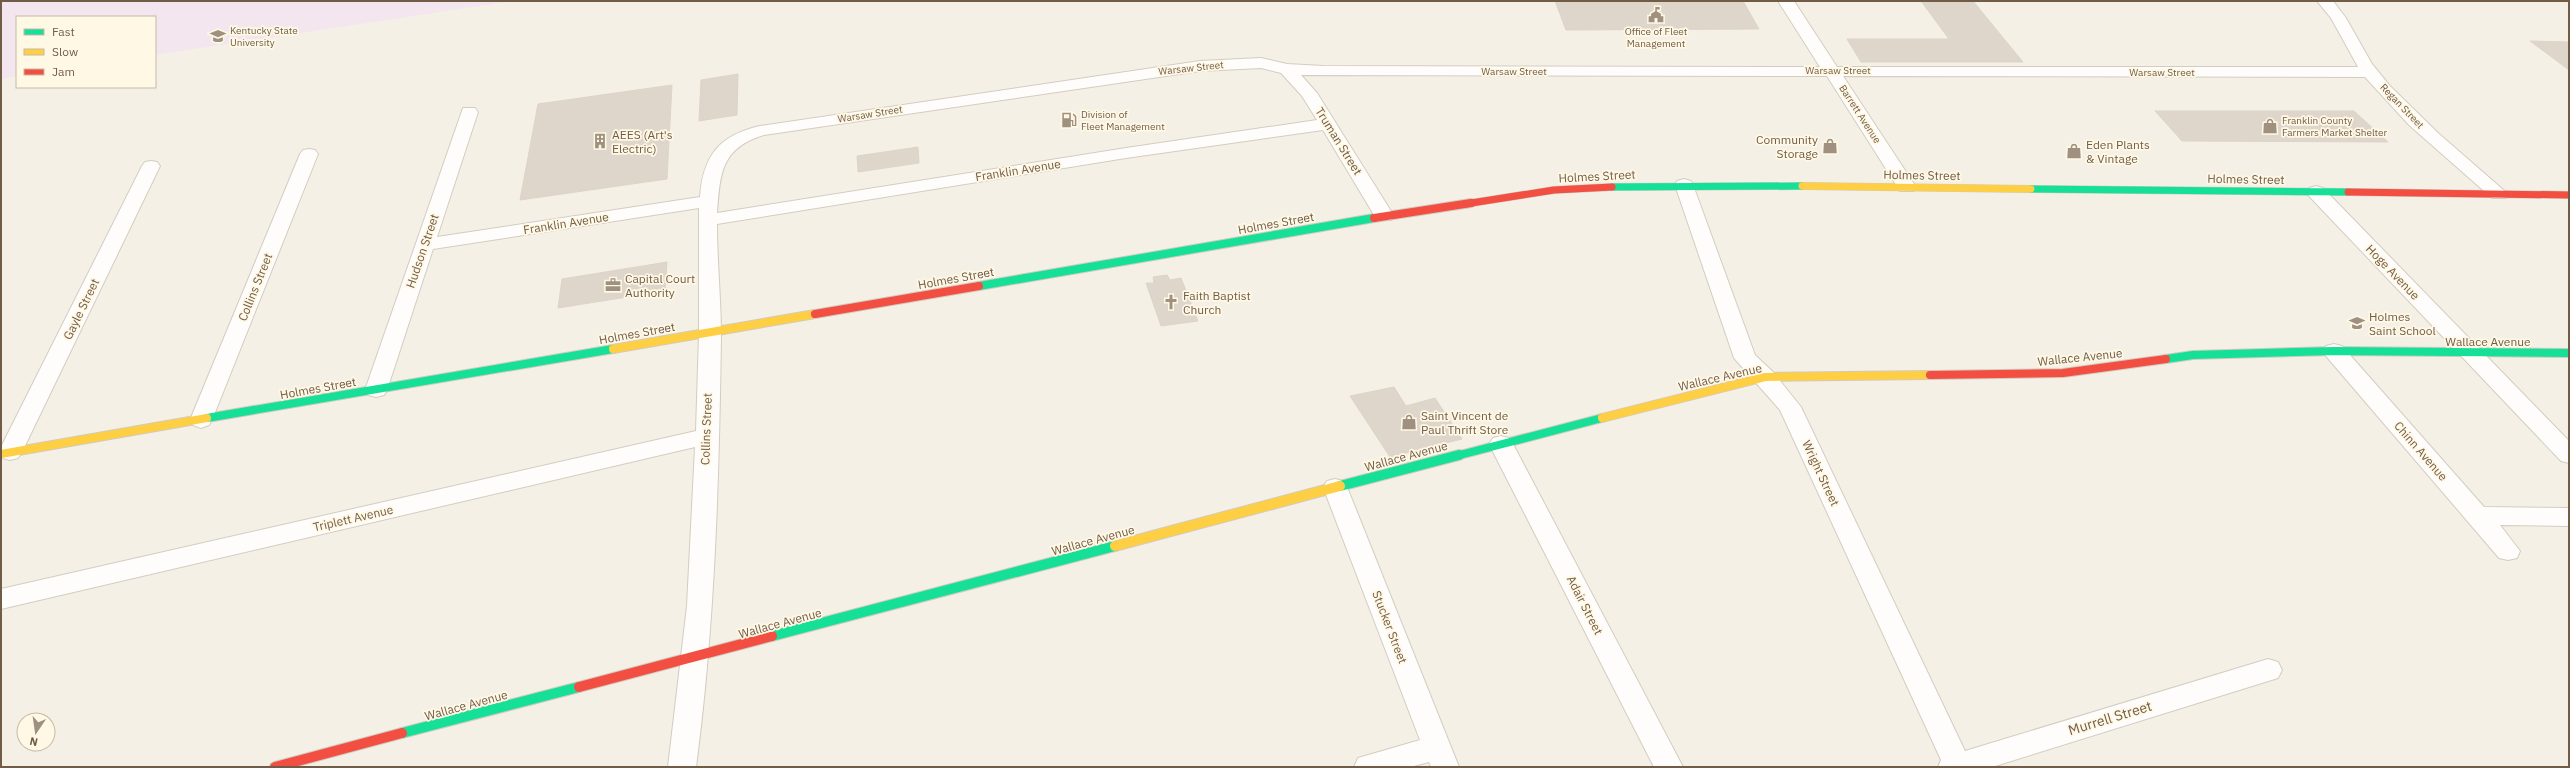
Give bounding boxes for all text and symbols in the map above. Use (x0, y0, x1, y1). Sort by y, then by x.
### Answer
public building icon: Office of Fleet Management (1647, 6, 1665, 24)
legend (16, 16, 156, 88)
text: Fast (52, 24, 75, 39)
place label: Kentucky State University (230, 24, 298, 49)
place label: Office of Fleet Management (1625, 25, 1688, 50)
school or university icon: Kentucky State University (209, 27, 227, 45)
text: Slow (52, 44, 78, 59)
street label: Warsaw Street (1158, 58, 1225, 78)
text: Jam (52, 64, 75, 79)
street label: Warsaw Street (1805, 64, 1871, 77)
street label: Warsaw Street (1481, 65, 1547, 78)
street label: Warsaw Street (2129, 66, 2195, 79)
street label: Regan Street (2377, 81, 2427, 132)
street label: Barrett Avenue (1836, 82, 1884, 146)
street label: Warsaw Street (837, 102, 904, 126)
street label: Truman Street (1312, 104, 1366, 178)
place label: Division of Fleet Management (1081, 108, 1165, 133)
fuel station icon: Division of Fleet Management (1060, 111, 1078, 129)
place label: Franklin County Farmers Market Shelter (2282, 114, 2388, 139)
shop icon: Franklin County Farmers Market Shelter (2261, 117, 2279, 135)
place label: AEES (Art's Electric) (612, 127, 673, 156)
building icon: AEES (Art's Electric) (591, 132, 609, 150)
place label: Community Storage (1756, 132, 1818, 161)
shop icon: Community Storage (1821, 137, 1839, 155)
place label: Eden Plants & Vintage (2086, 137, 2150, 166)
shop icon: Eden Plants & Vintage (2065, 142, 2083, 160)
street label: Franklin Avenue (974, 156, 1062, 184)
street label: Holmes Street (1558, 166, 1636, 186)
street label: Holmes Street (1883, 167, 1961, 183)
street label: Holmes Street (2207, 171, 2285, 187)
street label: Franklin Avenue (522, 209, 610, 237)
street label: Holmes Street (1237, 209, 1315, 237)
street label: Hudson Street (402, 212, 442, 290)
street label: Hoge Avenue (2363, 241, 2423, 303)
street label: Collins Street (235, 251, 275, 323)
street label: Holmes Street (917, 264, 995, 292)
place label: Capital Court Authority (625, 271, 695, 300)
street label: Gayle Street (60, 276, 102, 342)
office icon: Capital Court Authority (604, 276, 622, 294)
place label: Faith Baptist Church (1183, 288, 1251, 317)
church icon: Faith Baptist Church (1162, 293, 1180, 311)
place label: Holmes Saint School (2369, 309, 2436, 338)
school or university icon: Holmes Saint School (2348, 314, 2366, 332)
street label: Holmes Street (598, 319, 676, 347)
street label: Wallace Avenue (2445, 334, 2531, 349)
street label: Wallace Avenue (2037, 345, 2124, 369)
street label: Wallace Avenue (1677, 360, 1764, 394)
street label: Holmes Street (279, 374, 357, 402)
street label: Collins Street (697, 393, 715, 465)
place label: Saint Vincent de Paul Thrift Store (1421, 408, 1509, 437)
shop icon: Saint Vincent de Paul Thrift Store (1400, 413, 1418, 431)
street label: Chinn Avenue (2391, 418, 2451, 484)
street label: Wallace Avenue (1363, 438, 1450, 474)
street label: Wright Street (1799, 438, 1843, 508)
street label: Triplett Avenue (311, 501, 395, 535)
street label: Wallace Avenue (1050, 522, 1137, 558)
street label: Adair Street (1564, 573, 1606, 637)
street label: Stucker Street (1369, 588, 1411, 666)
street label: Wallace Avenue (737, 605, 824, 641)
street label: Wallace Avenue (423, 687, 510, 723)
street label: Murrell Street (2066, 697, 2154, 739)
north arrow (16, 712, 56, 752)
text: N (28, 734, 39, 749)

